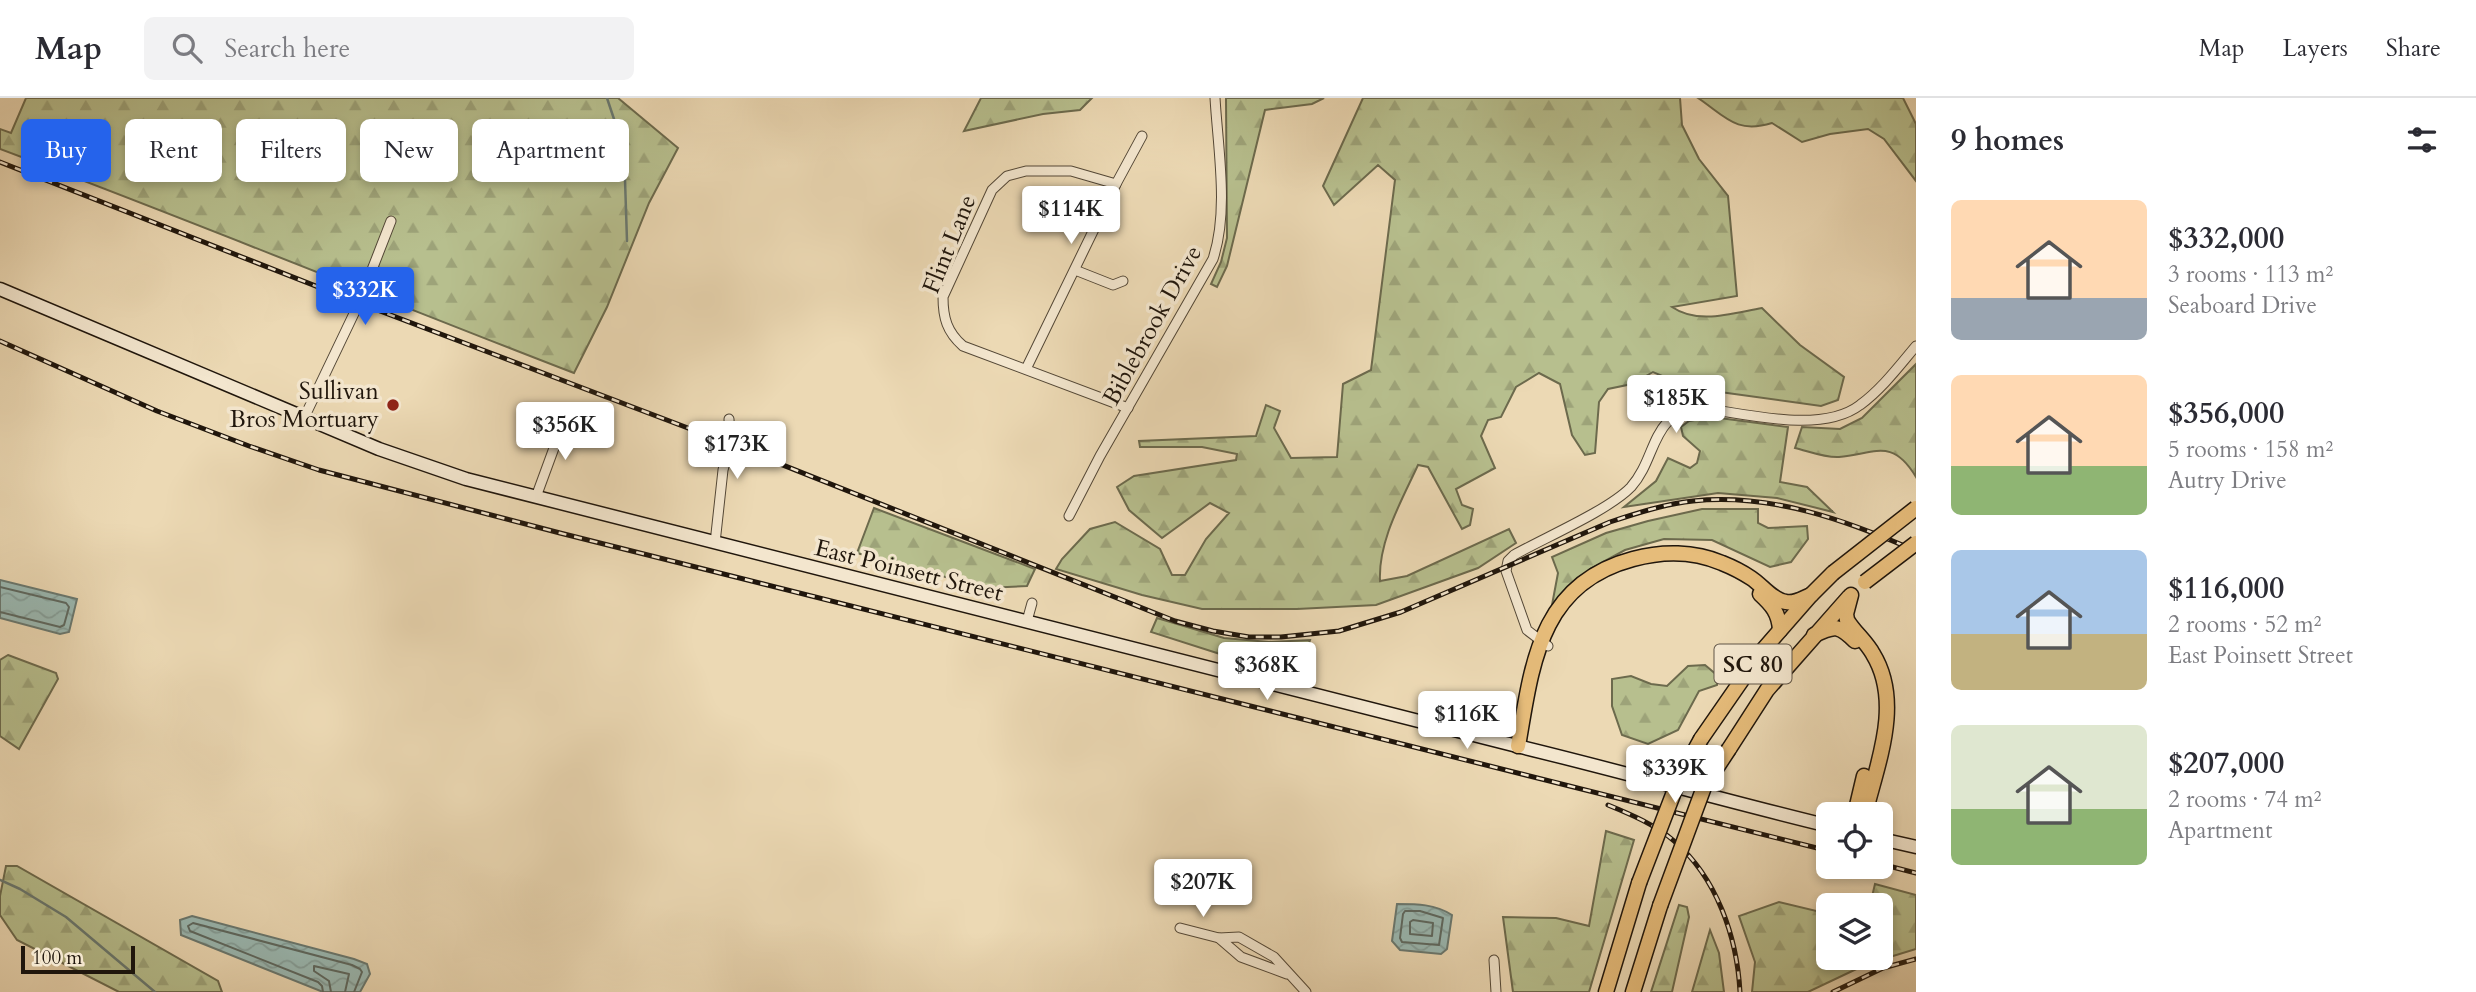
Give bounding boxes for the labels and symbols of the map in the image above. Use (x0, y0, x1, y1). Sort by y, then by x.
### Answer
pin: $114K (1022, 186, 1120, 246)
street label: Flint Lane (915, 190, 984, 298)
street label: Biblebrook Drive (1095, 239, 1210, 411)
pin: $332K (316, 268, 414, 327)
place label: Sullivan Bros Mortuary (230, 375, 379, 436)
pin: $185K (1627, 376, 1725, 435)
marker: Sullivan Bros Mortuary (385, 397, 401, 413)
pin: $356K (516, 402, 614, 462)
pin: $173K (688, 422, 786, 481)
street label: East Poinsett Street (811, 531, 1007, 610)
pin: $368K (1218, 642, 1316, 702)
road number: SC 80 (1714, 644, 1792, 684)
pin: $116K (1418, 692, 1516, 751)
pin: $339K (1626, 746, 1724, 805)
pin: $207K (1154, 860, 1252, 919)
scale bar (21, 943, 135, 975)

